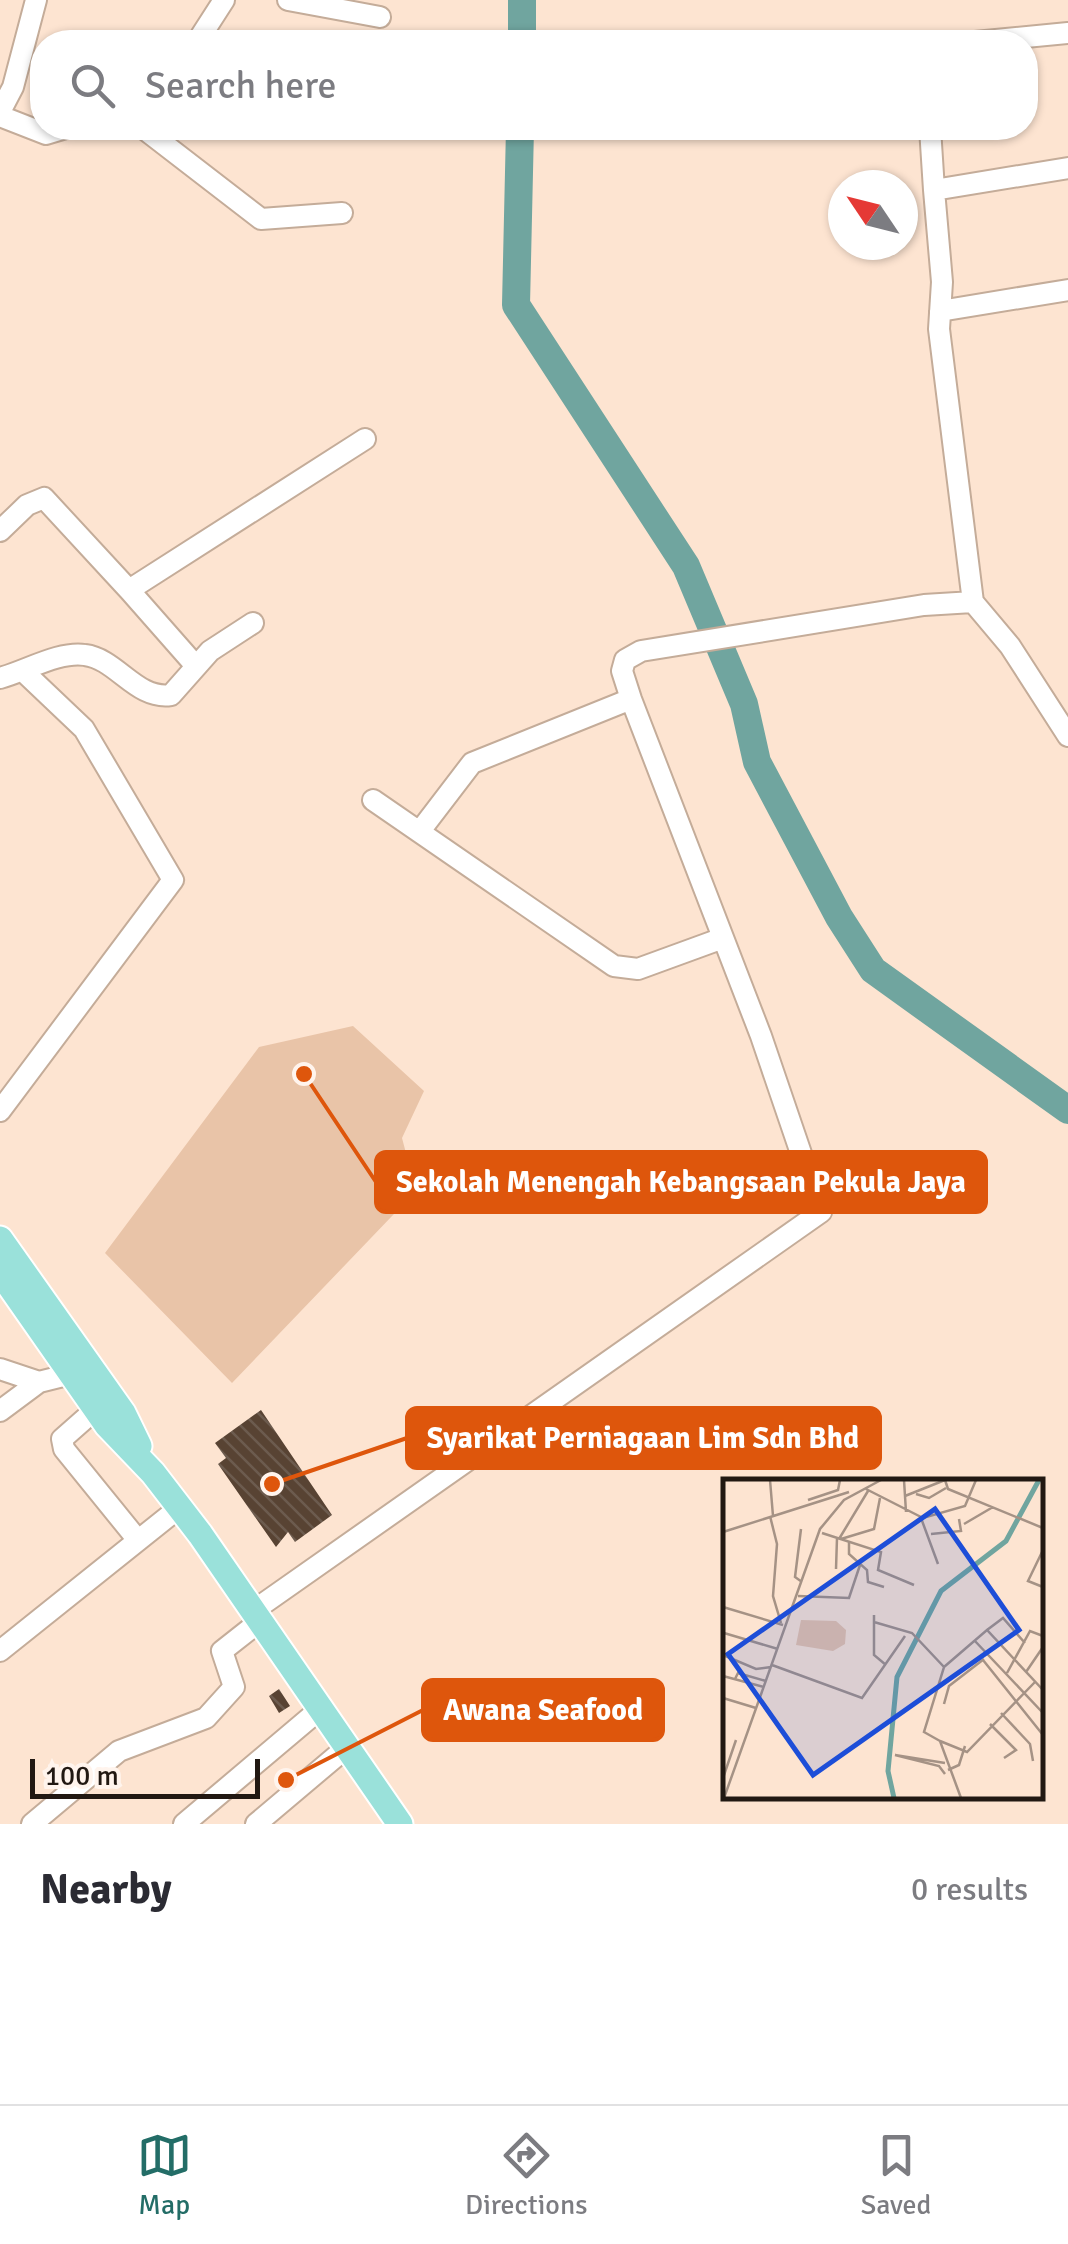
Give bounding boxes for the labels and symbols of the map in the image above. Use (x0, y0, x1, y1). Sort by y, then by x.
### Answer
north arrow (828, 170, 918, 260)
callout: Sekolah Menengah Kebangsaan Pekula Jaya (376, 1152, 986, 1212)
text: Sekolah Menengah Kebangsaan Pekula Jaya (396, 1164, 966, 1201)
callout: Syarikat Perniagaan Lim Sdn Bhd (407, 1408, 880, 1468)
text: Syarikat Perniagaan Lim Sdn Bhd (427, 1420, 859, 1457)
inset map (723, 1479, 1043, 1799)
callout: Awana Seafood (423, 1680, 663, 1740)
text: Awana Seafood (443, 1692, 643, 1729)
scale bar (30, 1754, 260, 1798)

